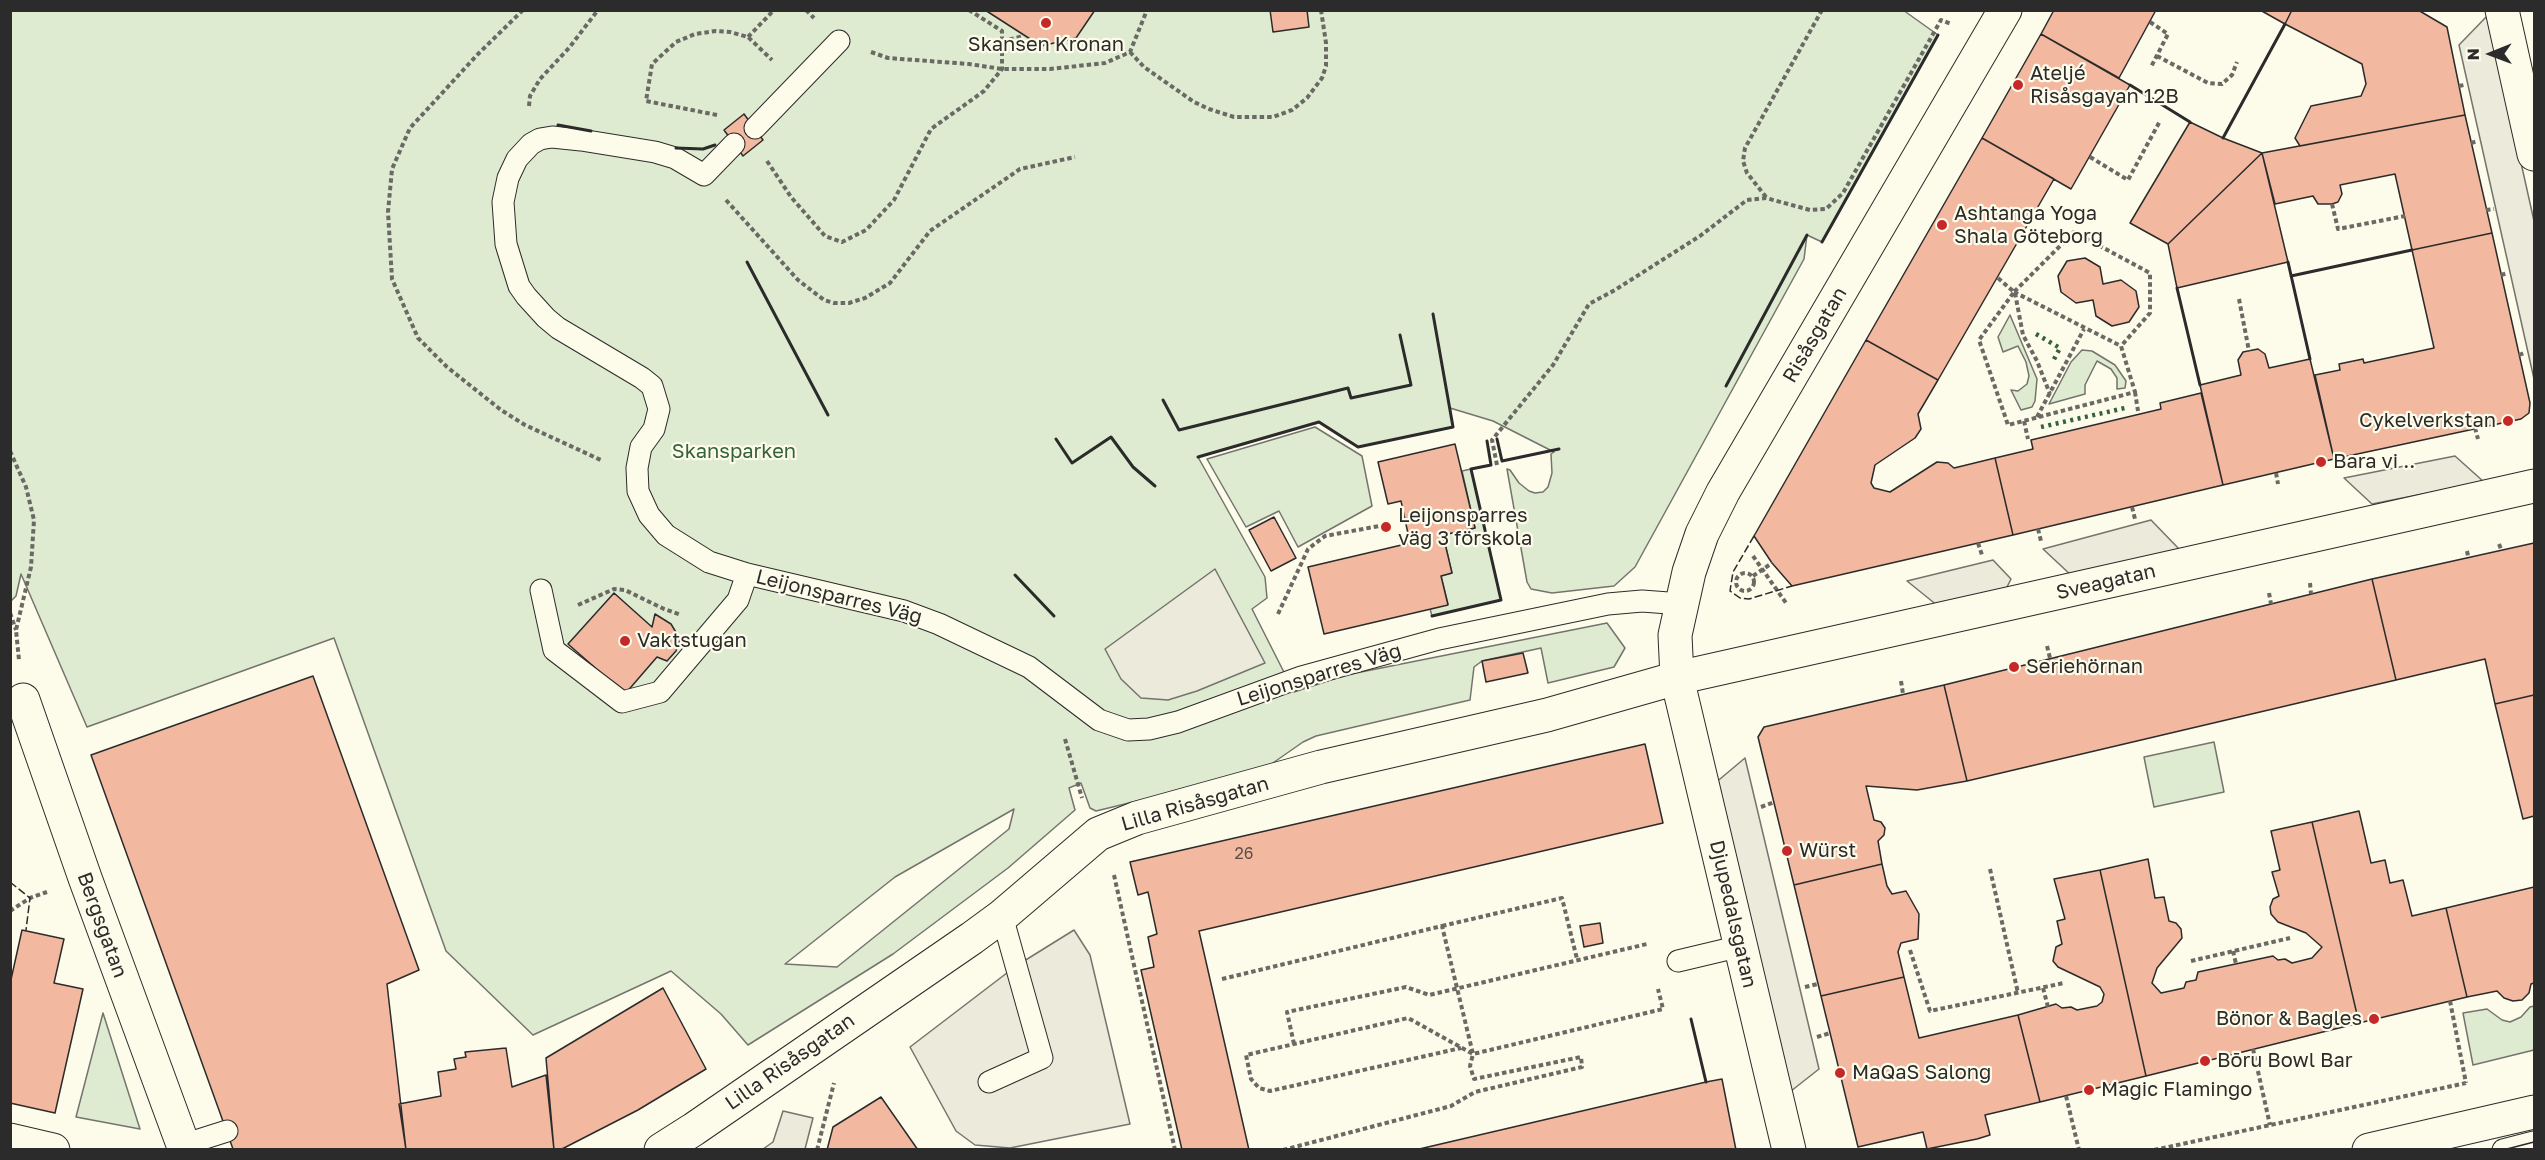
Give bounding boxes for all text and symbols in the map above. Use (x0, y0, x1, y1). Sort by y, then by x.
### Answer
marker: Skansen Kronan (1039, 16, 1053, 30)
north arrow (2461, 24, 2521, 84)
place label: Skansen Kronan (968, 33, 1124, 57)
text: N (2463, 48, 2483, 61)
place label: Ateljé Risåsgayan 12B (2030, 62, 2179, 109)
marker: Ateljé Risåsgayan 12B (2011, 78, 2025, 92)
place label: Ashtanga Yoga Shala Göteborg (1954, 202, 2103, 249)
marker: Ashtanga Yoga Shala Göteborg (1935, 218, 1949, 232)
street label: Risåsgatan (1778, 283, 1852, 387)
place label: Cykelverkstan (2359, 409, 2496, 433)
marker: Cykelverkstan (2501, 414, 2515, 428)
park label: Skansparken (672, 440, 796, 464)
place label: Bara vi .. (2333, 450, 2415, 474)
marker: Bara vi .. (2314, 455, 2328, 469)
place label: Leijonsparres väg 3 förskola (1398, 504, 1532, 551)
marker: Leijonsparres väg 3 förskola (1379, 520, 1393, 534)
street label: Sveagatan (2054, 559, 2158, 605)
street label: Leijonsparres Väg (753, 565, 925, 629)
place label: Vaktstugan (637, 629, 747, 653)
marker: Vaktstugan (618, 634, 632, 648)
street label: Leijonsparres Väg (1234, 639, 1404, 711)
place label: Seriehörnan (2026, 655, 2143, 679)
marker: Seriehörnan (2007, 660, 2021, 674)
street label: Lilla Risåsgatan (1118, 771, 1272, 837)
street label: Djupedalsgatan (1704, 838, 1762, 990)
place label: Würst (1799, 839, 1856, 863)
house number: 26 (1235, 844, 1253, 864)
marker: Würst (1780, 844, 1794, 858)
street label: Bergsgatan (72, 869, 132, 981)
place label: Bönor & Bagles (2216, 1007, 2362, 1031)
street label: Lilla Risåsgatan (721, 1008, 859, 1116)
marker: Bönor & Bagles (2367, 1012, 2381, 1026)
place label: Bōru Bowl Bar (2217, 1049, 2353, 1073)
marker: Bōru Bowl Bar (2198, 1054, 2212, 1068)
place label: MaQaS Salong (1852, 1061, 1991, 1085)
marker: MaQaS Salong (1833, 1066, 1847, 1080)
place label: Magic Flamingo (2101, 1078, 2252, 1102)
marker: Magic Flamingo (2082, 1083, 2096, 1097)

